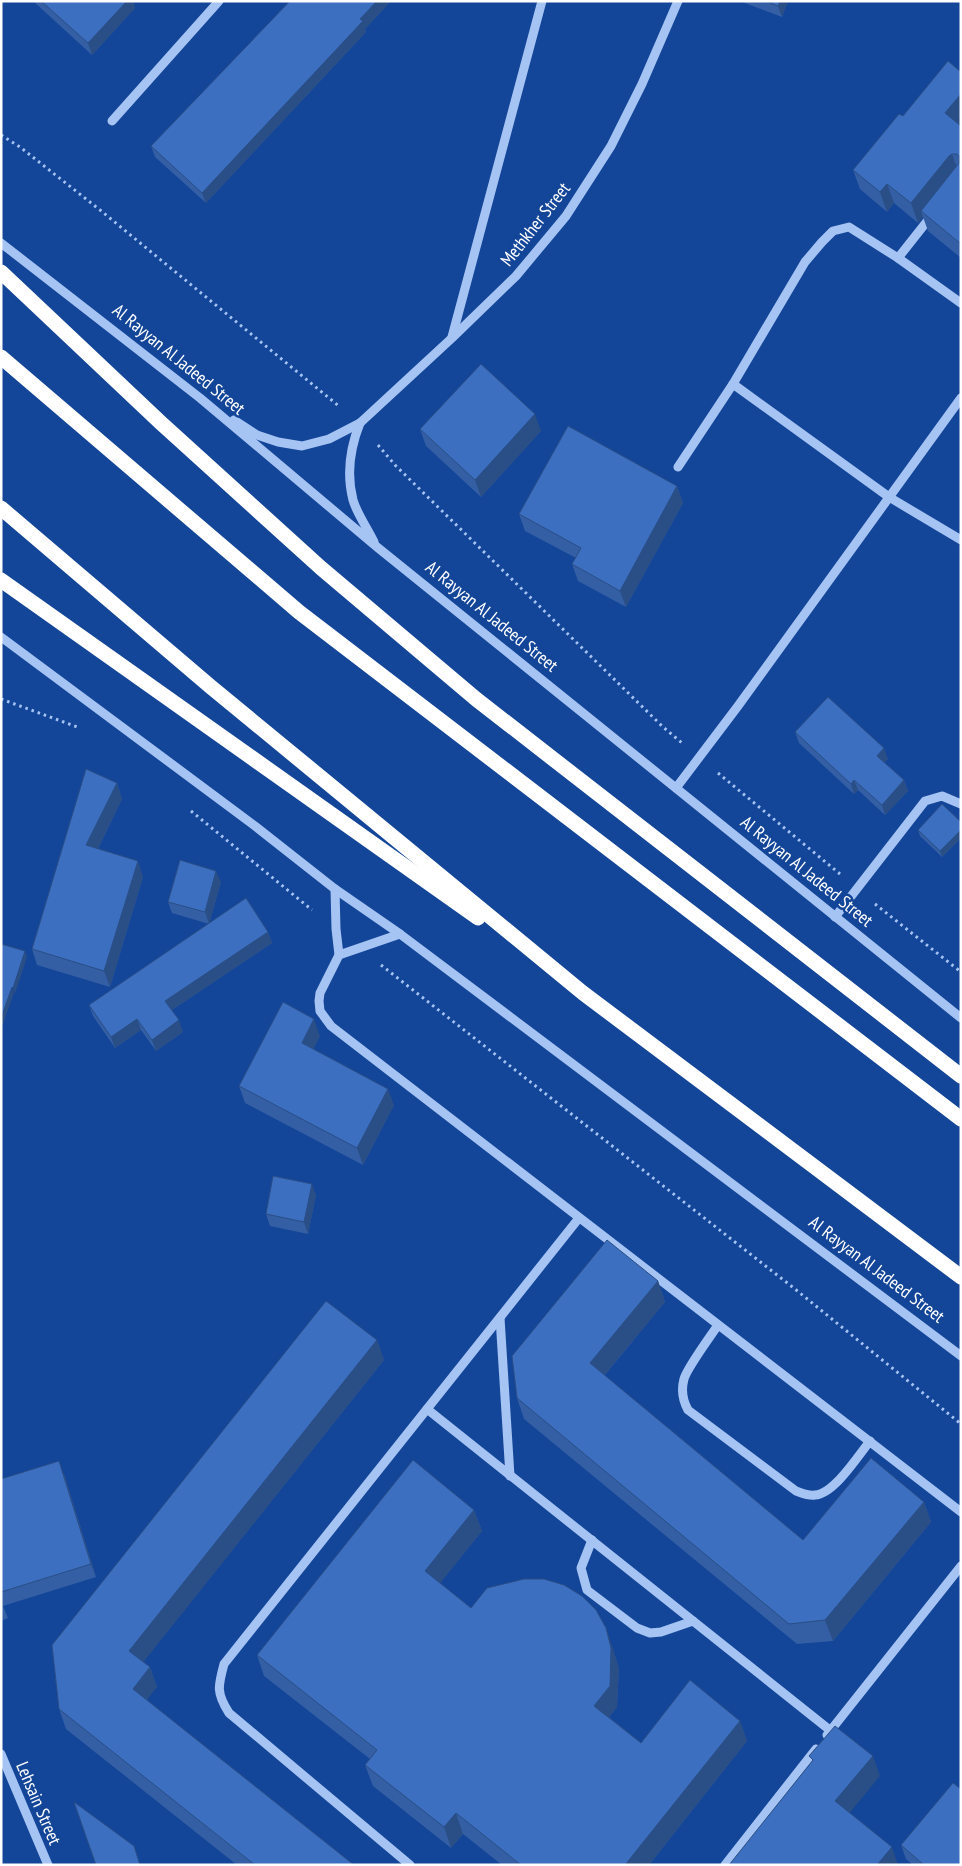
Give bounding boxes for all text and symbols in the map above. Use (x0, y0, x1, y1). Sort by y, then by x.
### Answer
street label: Methkher Street (495, 177, 575, 271)
street label: Al Rayyan Al Jadeed Street (108, 298, 250, 420)
street label: Al Rayyan Al Jadeed Street (421, 555, 563, 677)
street label: Al Rayyan Al Jadeed Street (736, 810, 878, 932)
street label: Al Rayyan Al Jadeed Street (805, 1210, 949, 1328)
street label: Lehsain Street (11, 1758, 67, 1848)

